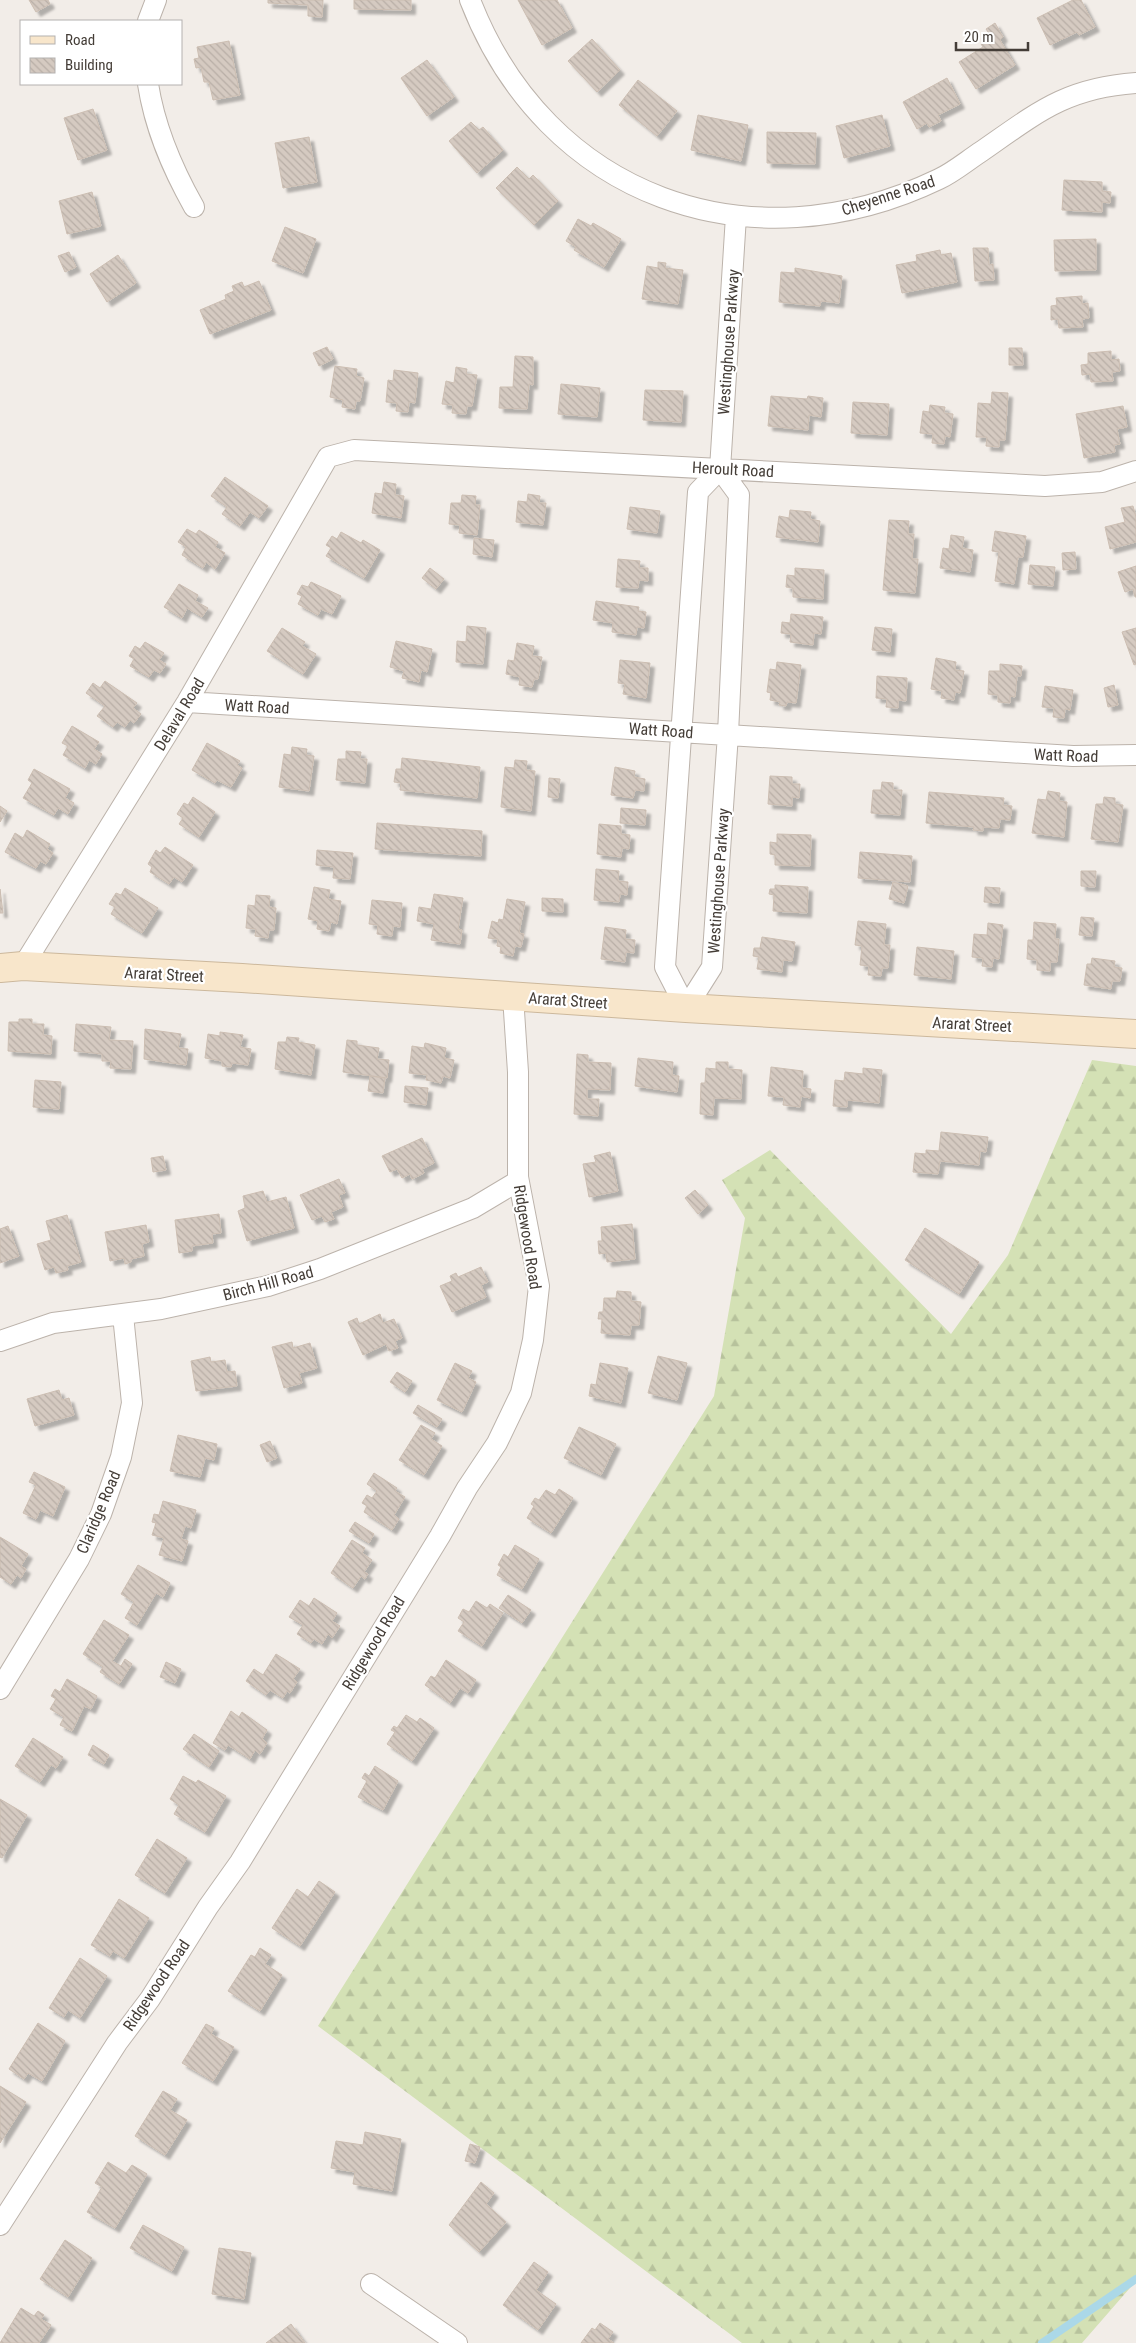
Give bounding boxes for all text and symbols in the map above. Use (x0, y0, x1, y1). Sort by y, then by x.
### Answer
legend (20, 20, 182, 85)
scale bar (956, 20, 1028, 52)
text: 20 m (964, 28, 994, 46)
text: Road (65, 31, 95, 49)
text: Building (65, 56, 113, 74)
street label: Cheyenne Road (839, 171, 937, 220)
street label: Westinghouse Parkway (714, 268, 743, 415)
street label: Heroult Road (691, 458, 774, 481)
street label: Delaval Road (150, 674, 209, 754)
street label: Watt Road (224, 695, 290, 718)
street label: Watt Road (628, 719, 694, 742)
street label: Watt Road (1033, 745, 1099, 766)
street label: Westinghouse Parkway (704, 807, 733, 954)
street label: Ararat Street (124, 963, 204, 986)
street label: Ararat Street (528, 988, 609, 1013)
street label: Ararat Street (932, 1013, 1012, 1036)
street label: Ridgewood Road (510, 1183, 545, 1291)
street label: Birch Hill Road (221, 1262, 315, 1305)
street label: Claridge Road (73, 1468, 124, 1556)
street label: Ridgewood Road (338, 1593, 409, 1693)
street label: Ridgewood Road (119, 1936, 194, 2034)

